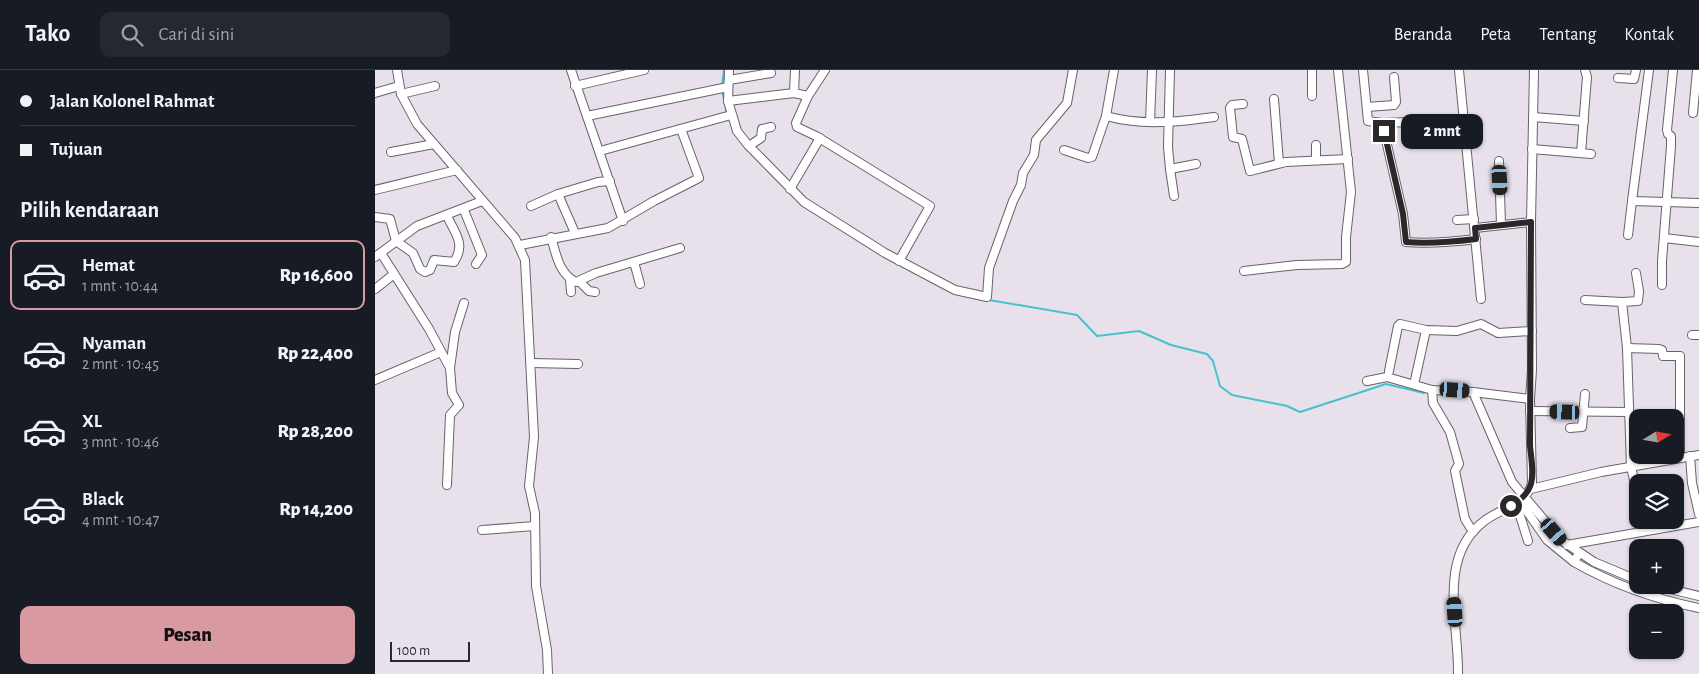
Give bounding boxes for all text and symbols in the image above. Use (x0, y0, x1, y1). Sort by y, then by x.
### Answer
search box (100, 12, 450, 57)
icon: search (118, 21, 146, 49)
text: Tako (25, 22, 70, 46)
text: Cari di sini (158, 25, 234, 44)
text: Beranda (1394, 26, 1452, 44)
text: Peta (1480, 26, 1511, 44)
text: Tentang (1539, 26, 1596, 44)
text: Kontak (1624, 26, 1674, 44)
text: Jalan Kolonel Rahmat (50, 92, 214, 111)
callout: 2 mnt (1401, 114, 1484, 148)
route end (1373, 120, 1395, 142)
text: 2 mnt (1423, 123, 1461, 139)
text: Tujuan (50, 140, 103, 159)
car (1491, 165, 1508, 195)
text: Pilih kendaraan (20, 199, 159, 221)
icon: car (22, 253, 67, 298)
text: Hemat (82, 256, 135, 275)
text: Rp 16,600 (280, 266, 353, 285)
text: 1 mnt · 10:44 (82, 278, 158, 294)
icon: car (22, 331, 67, 376)
text: Nyaman (82, 334, 146, 353)
text: Rp 22,400 (277, 344, 353, 363)
text: 2 mnt · 10:45 (82, 356, 159, 372)
car (1439, 381, 1470, 399)
car (1549, 404, 1580, 420)
icon: car (22, 409, 67, 454)
north arrow (1629, 409, 1684, 464)
map controls (1629, 409, 1684, 659)
text: XL (82, 412, 102, 431)
text: Rp 28,200 (277, 422, 353, 441)
text: 3 mnt · 10:46 (82, 434, 159, 450)
button: layers (1629, 474, 1684, 529)
icon: car (22, 487, 67, 532)
text: Black (82, 490, 124, 509)
route start (1500, 495, 1522, 517)
text: Rp 14,200 (279, 500, 353, 519)
text: 4 mnt · 10:47 (82, 512, 159, 528)
car (1538, 516, 1569, 548)
button: + (1629, 539, 1684, 594)
car (1446, 597, 1463, 627)
button: − (1629, 604, 1684, 659)
button: Pesan (20, 606, 355, 664)
scale bar (390, 639, 470, 662)
text: 100 m (397, 644, 430, 658)

